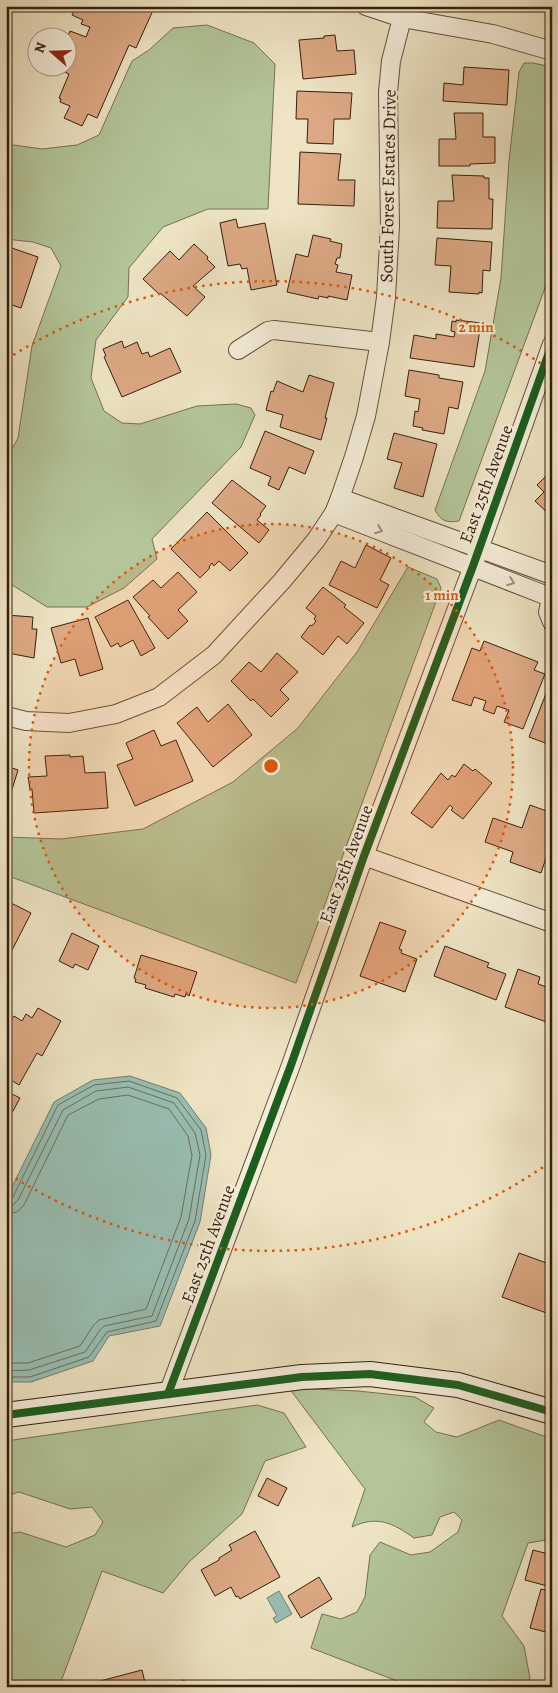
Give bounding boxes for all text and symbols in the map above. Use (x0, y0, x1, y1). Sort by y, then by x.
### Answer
north arrow (28, 28, 78, 78)
text: N (30, 40, 51, 56)
street label: South Forest Estates Drive (374, 89, 402, 283)
text: 2 min (458, 317, 494, 337)
street label: East 25th Avenue (453, 421, 519, 547)
one-way arrow (374, 524, 383, 534)
one-way arrow (506, 576, 515, 586)
text: 1 min (425, 585, 459, 605)
centre of rings (262, 757, 280, 775)
street label: East 25th Avenue (313, 801, 379, 927)
street label: East 25th Avenue (175, 1181, 241, 1307)

